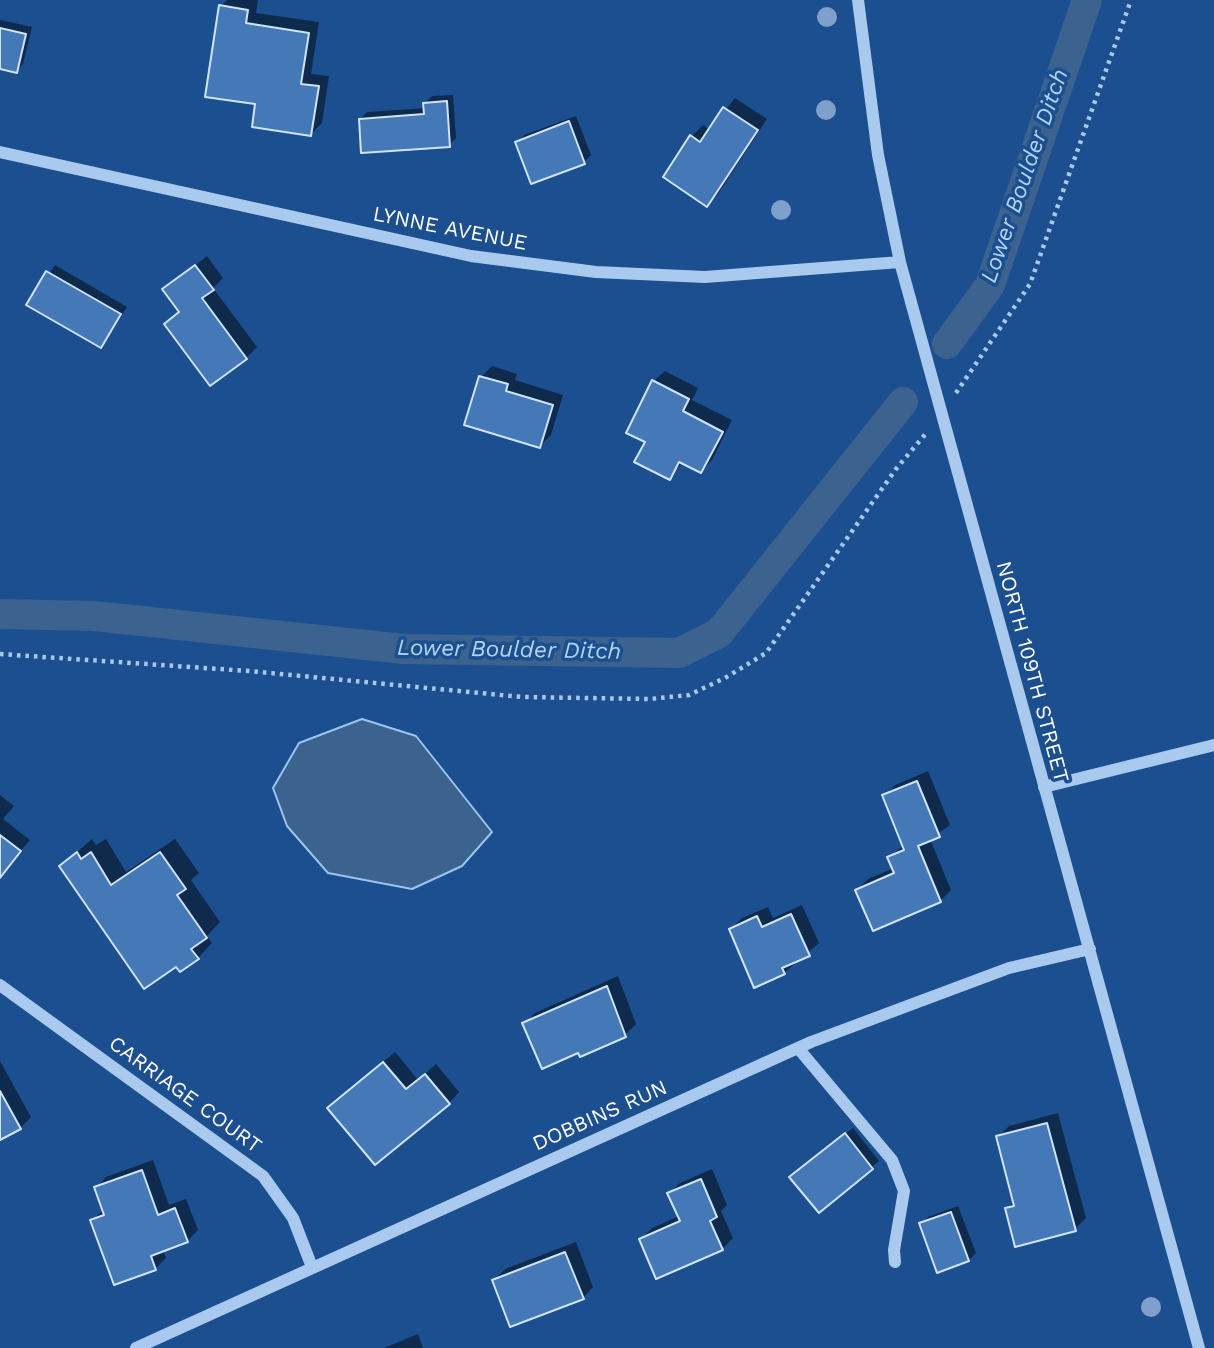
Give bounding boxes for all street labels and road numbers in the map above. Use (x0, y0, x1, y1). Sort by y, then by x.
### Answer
street label: LYNNE AVENUE (371, 202, 529, 256)
street label: NORTH 109TH STREET (990, 559, 1074, 785)
street label: CARRIAGE COURT (104, 1031, 266, 1159)
street label: DOBBINS RUN (529, 1075, 671, 1157)

